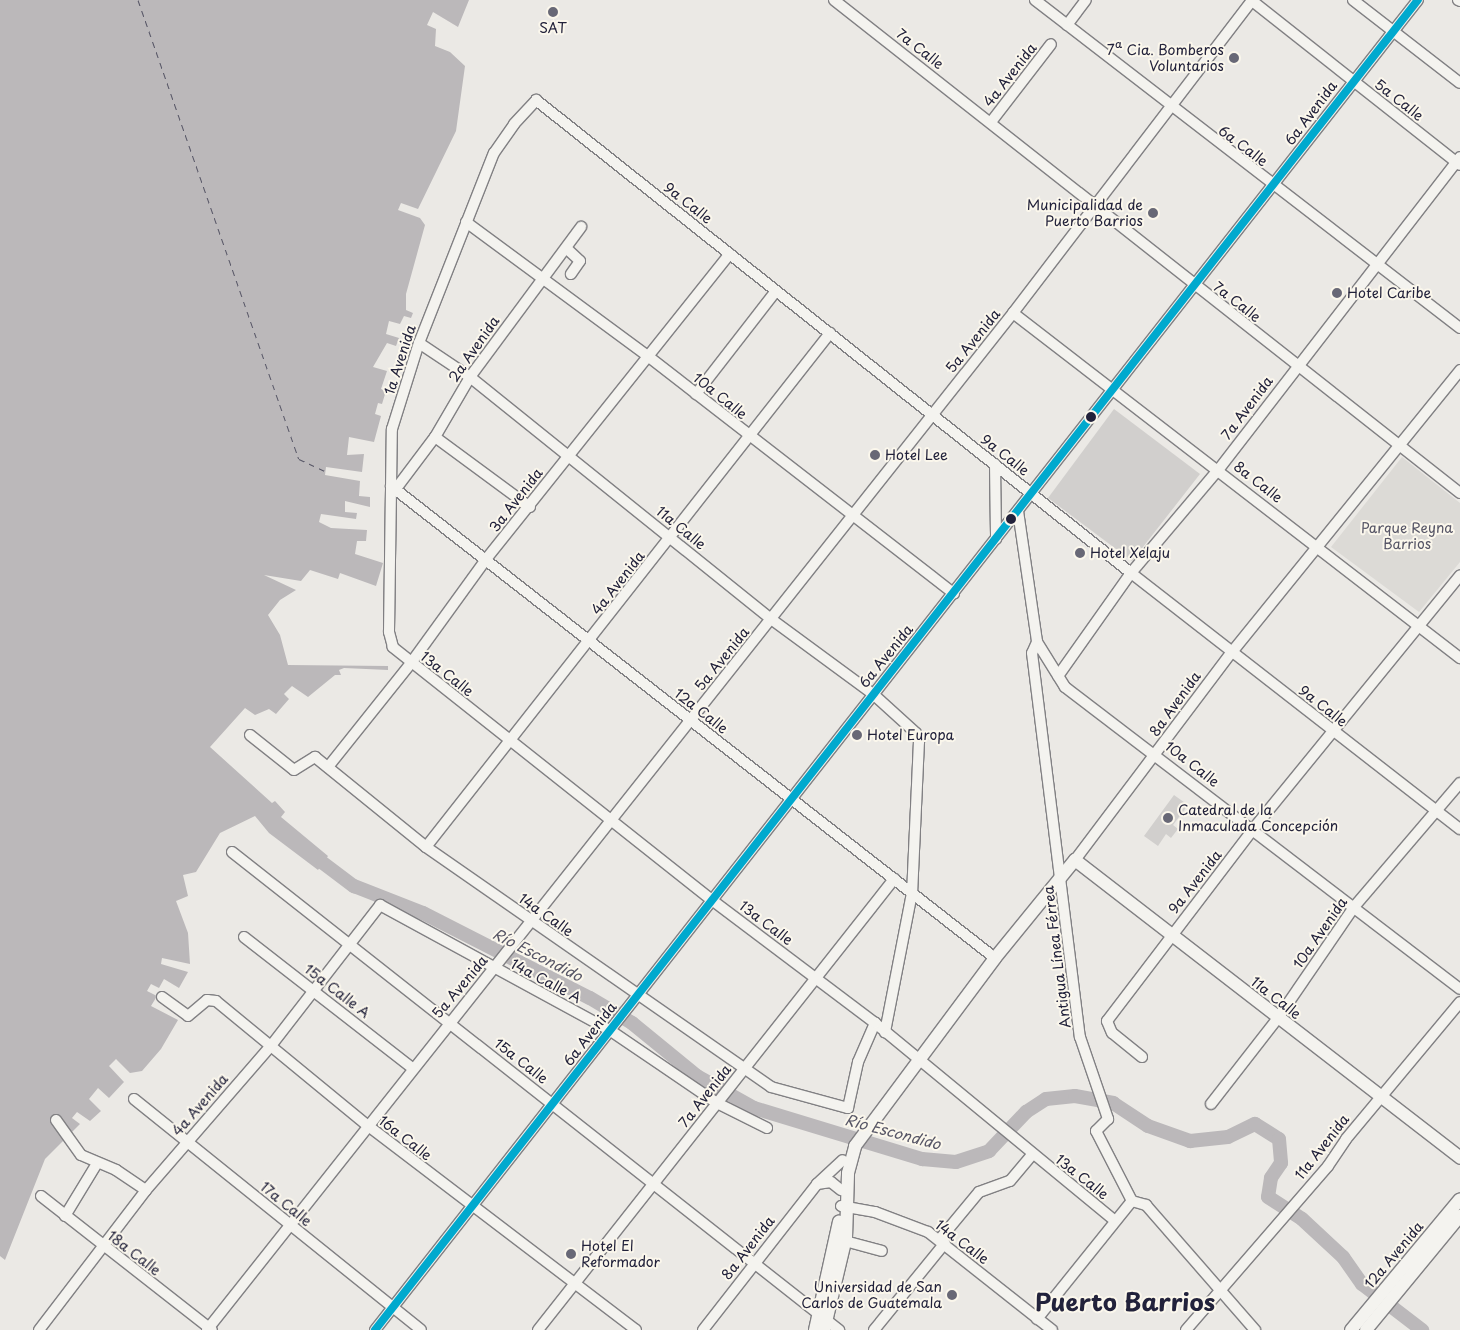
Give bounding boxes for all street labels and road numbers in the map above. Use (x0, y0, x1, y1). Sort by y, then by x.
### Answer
street label: 7a Calle (893, 26, 947, 72)
street label: 4a Avenida (980, 40, 1040, 110)
street label: 5a Calle (1372, 76, 1426, 124)
street label: 6a Avenida (1281, 77, 1341, 149)
street label: 6a Calle (1215, 122, 1271, 170)
street label: 9a Calle (661, 179, 715, 227)
street label: 7a Calle (1210, 279, 1264, 325)
street label: 5a Avenida (943, 306, 1003, 376)
street label: 2a Avenida (445, 313, 503, 385)
street label: 1a Avenida (381, 323, 419, 397)
street label: 10a Calle (690, 369, 750, 423)
street label: 7a Avenida (1218, 373, 1276, 443)
street label: 9a Calle (978, 431, 1032, 479)
street label: 8a Calle (1231, 458, 1285, 506)
street label: 3a Avenida (486, 465, 546, 535)
street label: 11a Calle (653, 503, 709, 553)
street label: 4a Avenida (588, 548, 648, 618)
street label: 6a Avenida (855, 621, 917, 691)
street label: 5a Avenida (692, 624, 752, 694)
street label: 13a Calle (417, 648, 477, 700)
street label: 8a Avenida (1146, 669, 1204, 739)
street label: 9a Calle (1296, 682, 1350, 730)
street label: 12a Calle (671, 685, 731, 737)
street label: 10a Calle (1162, 738, 1222, 790)
street label: 9a Avenida (1165, 847, 1225, 917)
street label: Antigua Línea Férrea (1040, 885, 1074, 1029)
street label: 14a Calle (515, 890, 577, 940)
street label: 10a Avenida (1289, 894, 1351, 972)
street label: 13a Calle (736, 897, 796, 949)
street label: 5a Avenida (429, 953, 491, 1021)
street label: 14a Calle A (508, 955, 584, 1007)
street label: 15a Calle A (301, 960, 373, 1022)
street label: 11a Calle (1248, 973, 1304, 1023)
street label: 6a Avenida (560, 999, 620, 1069)
street label: 15a Calle (491, 1035, 551, 1087)
street label: 7a Avenida (676, 1062, 734, 1130)
street label: 4a Avenida (169, 1071, 231, 1139)
street label: 11a Avenida (1291, 1111, 1353, 1183)
street label: 16a Calle (375, 1112, 435, 1164)
street label: 13a Calle (1052, 1151, 1112, 1203)
street label: 17a Calle (257, 1178, 315, 1230)
street label: 8a Avenida (718, 1213, 778, 1283)
street label: 14a Calle (932, 1216, 992, 1268)
street label: 12a Avenida (1361, 1218, 1427, 1292)
street label: 18a Calle (104, 1227, 164, 1279)

